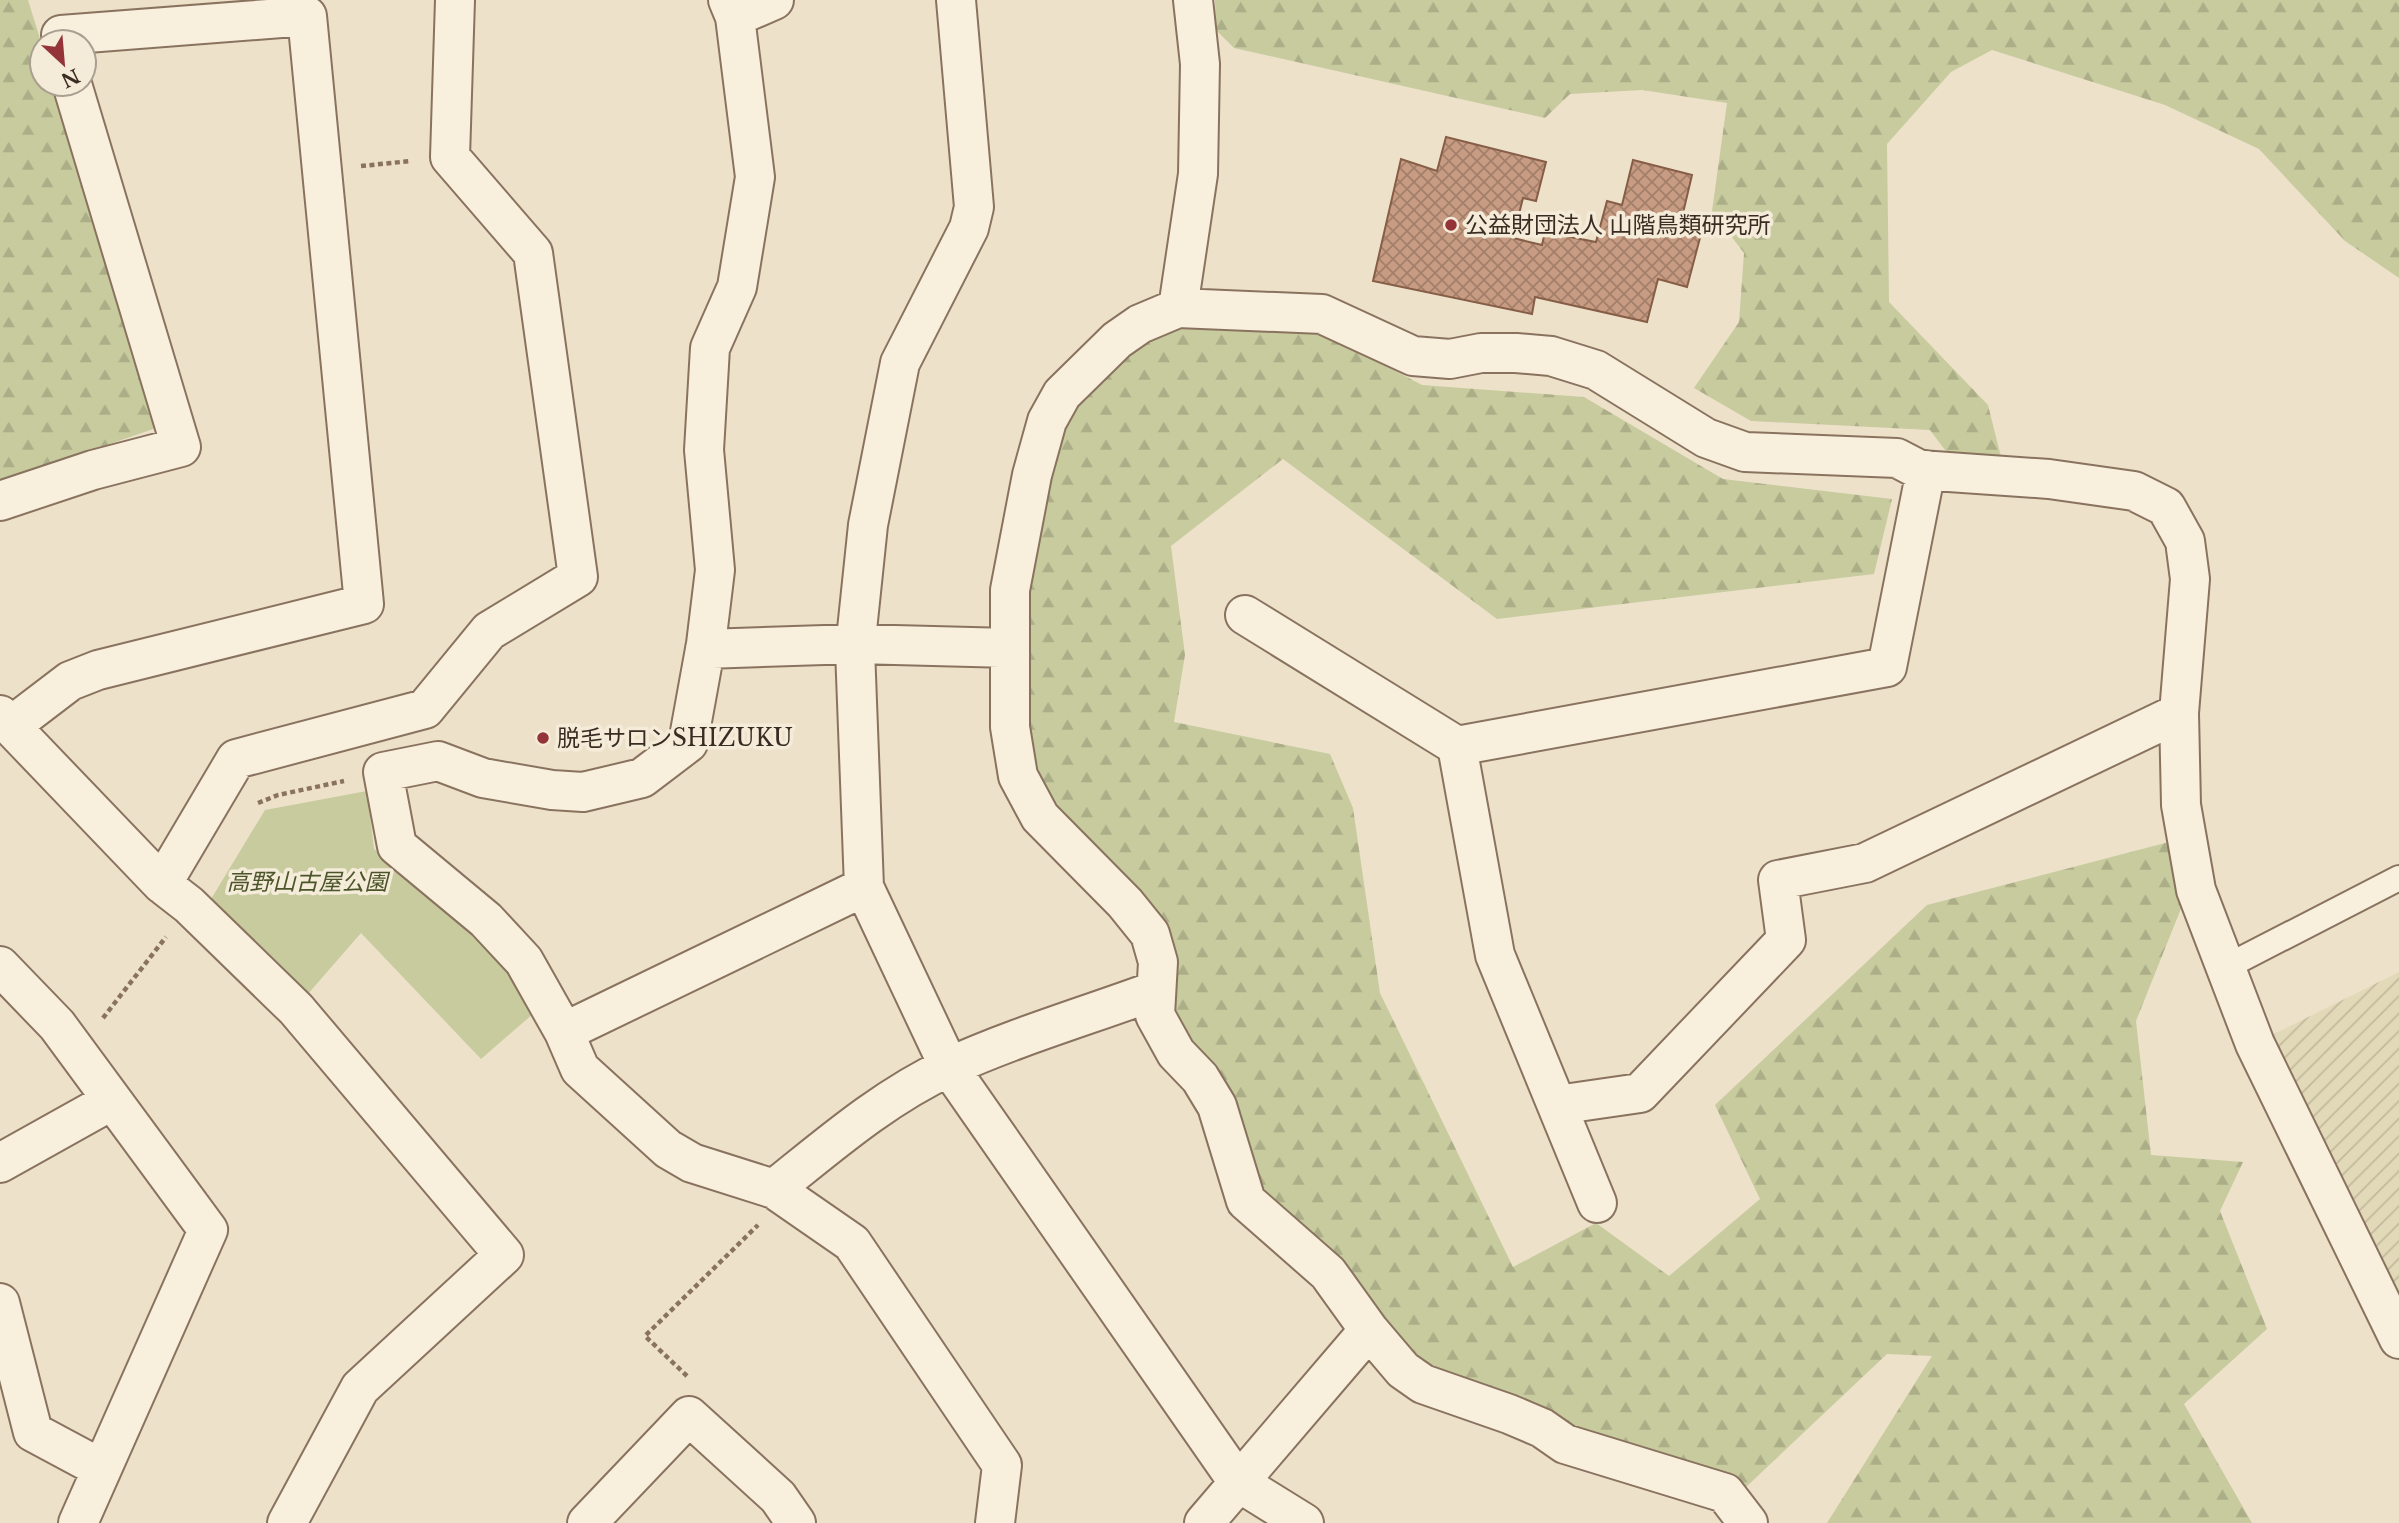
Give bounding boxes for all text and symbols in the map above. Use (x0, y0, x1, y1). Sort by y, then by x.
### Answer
north arrow (28, 28, 98, 98)
text: N (57, 64, 83, 92)
place label: 公益財団法人 山階鳥類研究所 (1465, 211, 1771, 239)
marker: 公益財団法人 山階鳥類研究所 (1443, 217, 1459, 233)
place label: 脱毛サロンSHIZUKU (557, 724, 793, 752)
marker: 脱毛サロンSHIZUKU (535, 730, 551, 746)
park label: 高野山古屋公園 (227, 868, 391, 896)

